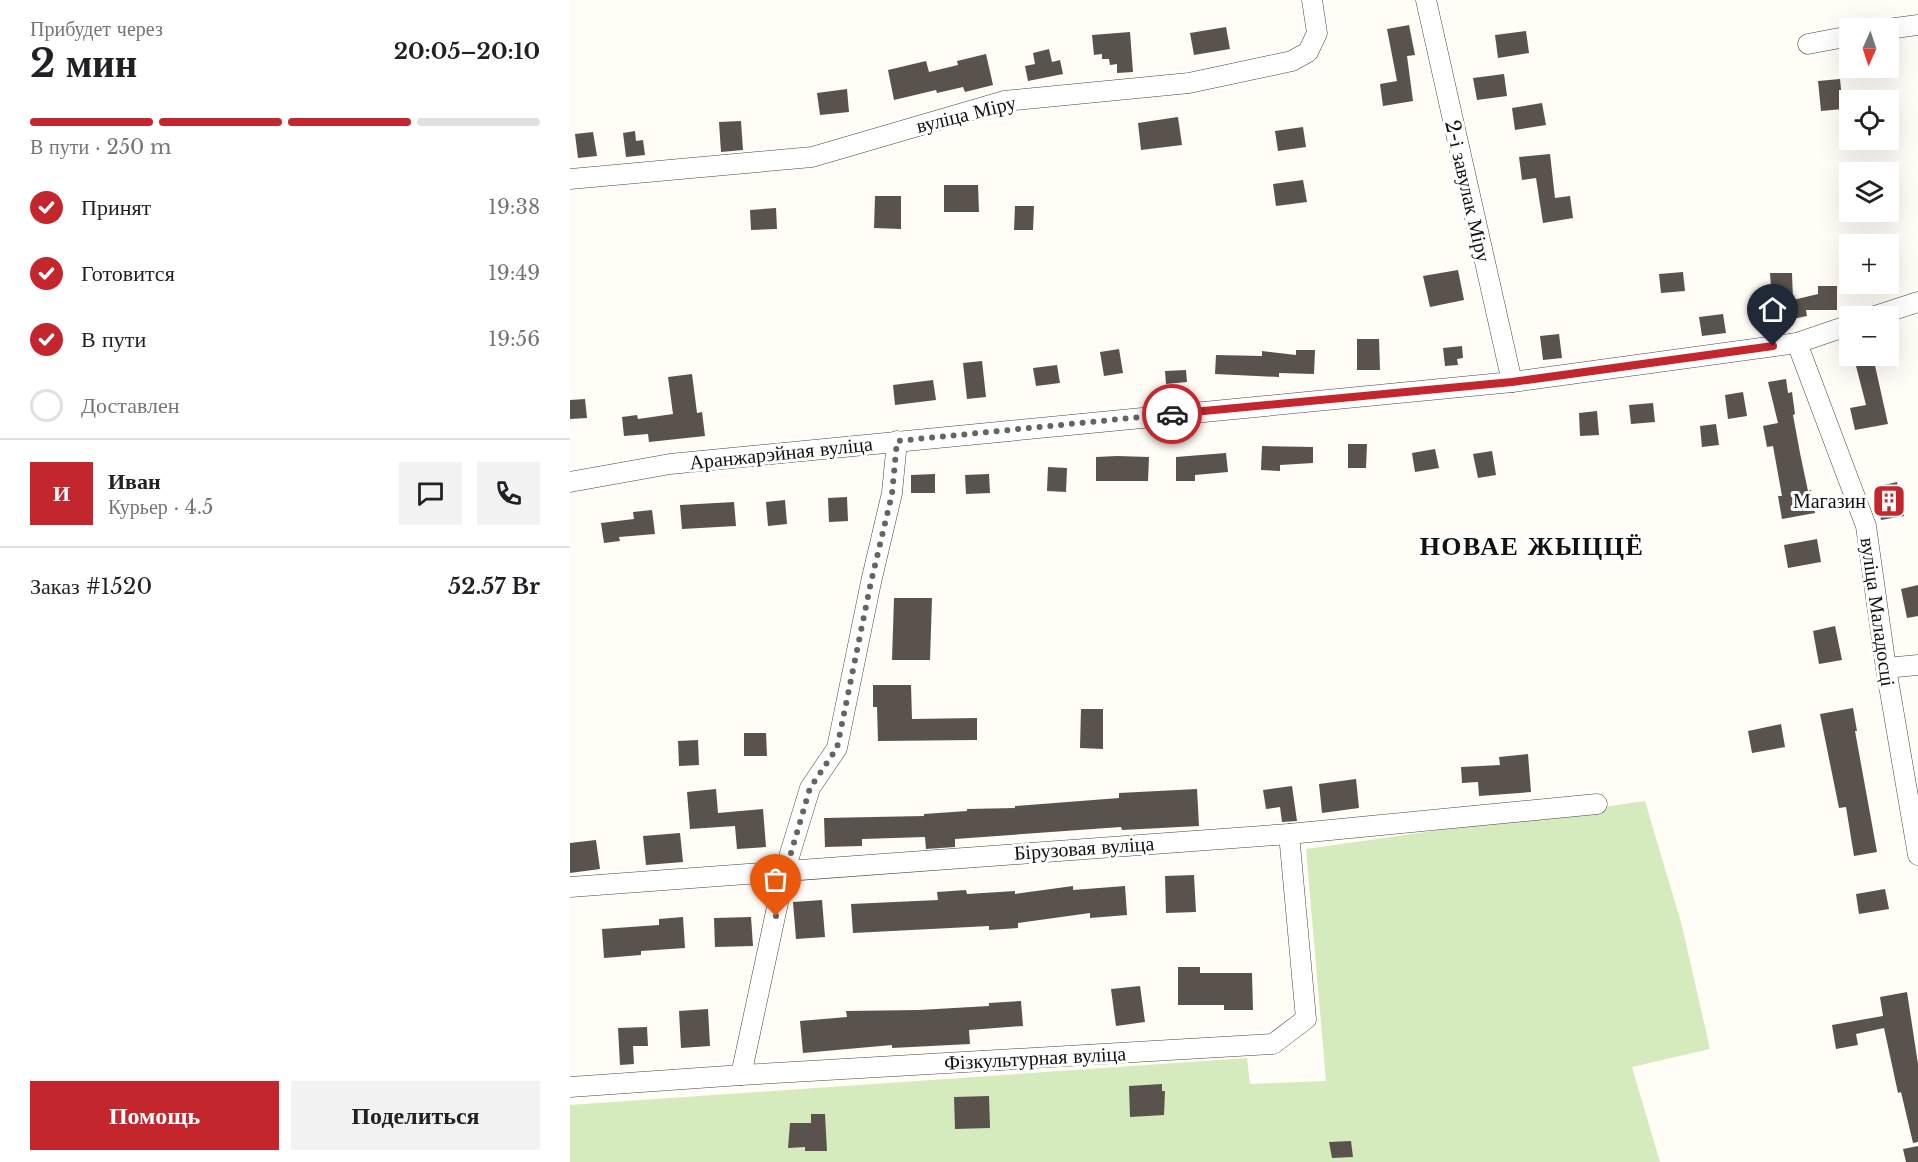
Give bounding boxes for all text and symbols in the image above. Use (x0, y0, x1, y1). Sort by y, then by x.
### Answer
text: Прибудет через (30, 17, 163, 41)
north arrow (1839, 18, 1899, 78)
map controls (1839, 18, 1899, 366)
text: 20:05–20:10 (394, 38, 540, 65)
text: 2 мин (30, 39, 137, 88)
street label: вуліца Міру (914, 90, 1018, 138)
button: locate (1839, 90, 1899, 150)
street label: 2-і завулак Міру (1440, 118, 1496, 264)
text: В пути · 250 m (30, 135, 172, 159)
button: layers (1839, 162, 1899, 222)
icon: check (30, 191, 63, 224)
text: Принят (81, 194, 151, 221)
text: 19:38 (488, 195, 540, 219)
button: + (1839, 234, 1899, 294)
icon: check (30, 257, 63, 290)
text: Готовится (81, 260, 175, 287)
text: 19:49 (488, 261, 540, 285)
pin (1747, 284, 1798, 346)
icon: home (1756, 293, 1789, 326)
button: − (1839, 306, 1899, 366)
icon: check (30, 323, 63, 356)
text: В пути (81, 326, 146, 353)
text: 19:56 (488, 327, 540, 351)
courier (1142, 384, 1202, 444)
text: Доставлен (81, 392, 180, 419)
icon: car (1156, 398, 1189, 431)
street label: Аранжарэйная вуліца (688, 431, 874, 475)
button: chat (399, 462, 462, 525)
button: phone (477, 462, 540, 525)
text: Иван (108, 468, 161, 495)
text: И (53, 480, 70, 507)
building icon: Магазин (1871, 483, 1907, 519)
place label: Магазин (1793, 489, 1866, 513)
text: Курьер · 4.5 (108, 495, 213, 519)
district label: НОВАЕ ЖЫЦЦЁ (1420, 530, 1644, 562)
street label: вуліца Маладосці (1856, 536, 1900, 688)
text: Заказ #1520 (30, 573, 152, 600)
text: 52.57 Br (448, 573, 540, 600)
street label: Бірузовая вуліца (1013, 831, 1155, 865)
pin (750, 854, 801, 916)
icon: bag (759, 863, 792, 896)
street label: Фізкультурная вуліца (943, 1041, 1127, 1075)
button: Помощь (30, 1081, 279, 1150)
button: Поделиться (291, 1081, 540, 1150)

